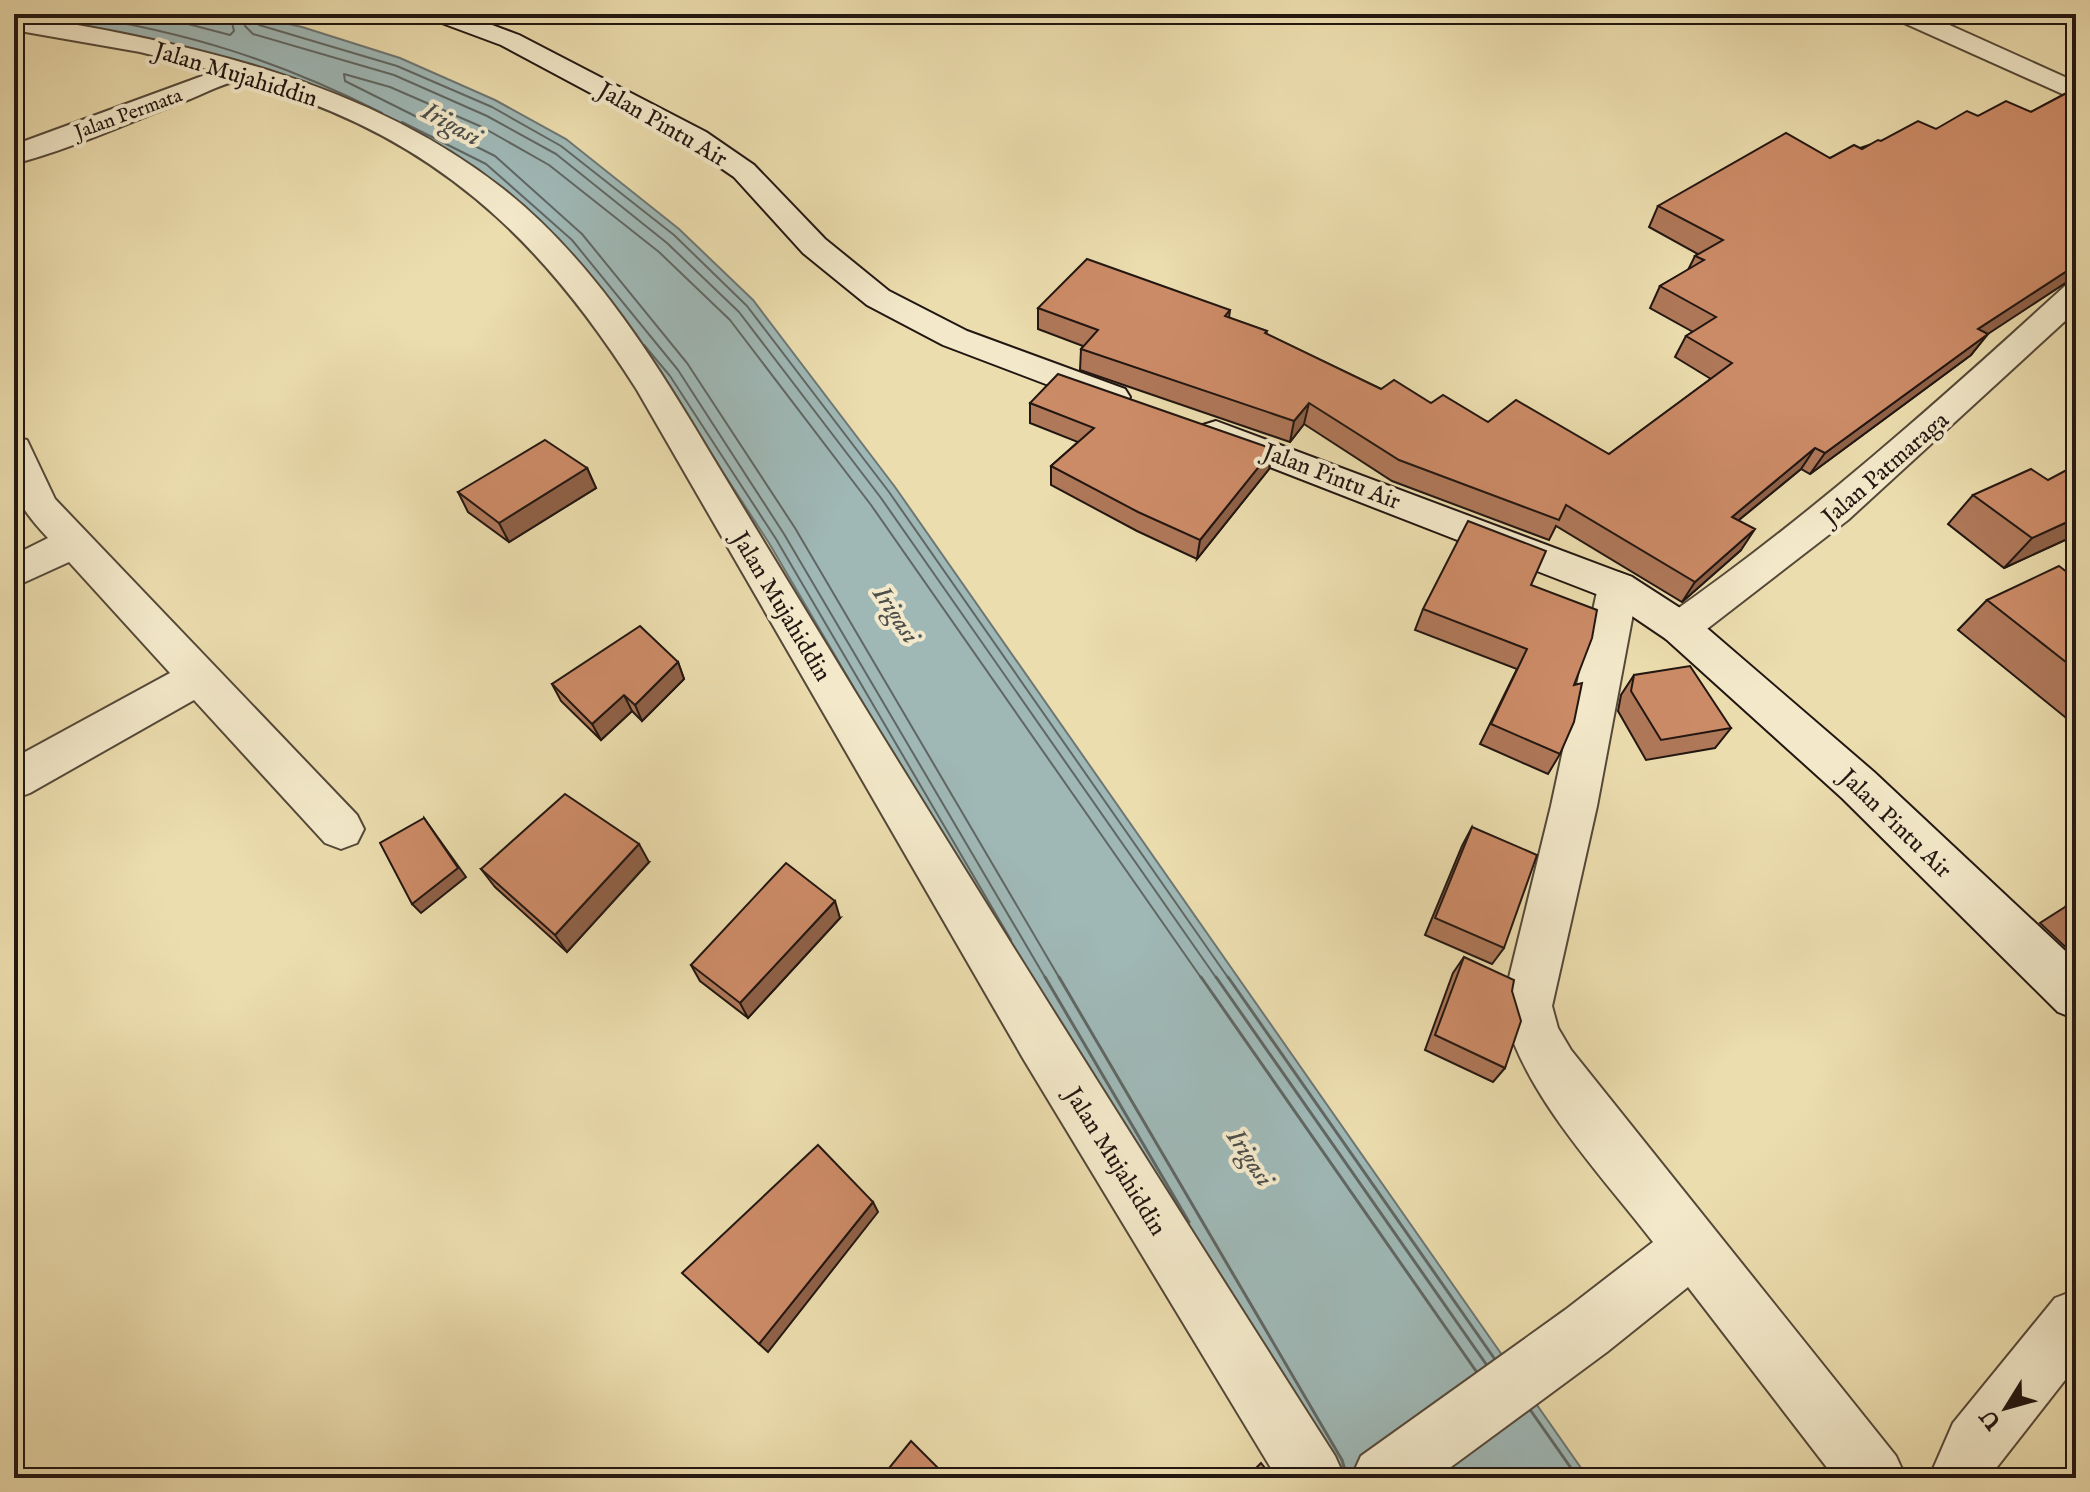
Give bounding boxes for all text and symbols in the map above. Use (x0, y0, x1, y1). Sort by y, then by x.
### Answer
street label: Jalan Mujahiddin (147, 35, 321, 115)
street label: Jalan Pintu Air (589, 74, 733, 175)
street label: Jalan Permata (69, 83, 186, 146)
water label: Irigasi (415, 94, 488, 155)
street label: Jalan Patmaraga (1814, 405, 1956, 535)
street label: Jalan Pintu Air (1255, 436, 1405, 518)
street label: Jalan Mujahiddin (722, 524, 838, 687)
water label: Irigasi (864, 579, 927, 652)
street label: Jalan Pintu Air (1830, 761, 1958, 886)
street label: Jalan Mujahiddin (1055, 1079, 1173, 1242)
water label: Irigasi (1218, 1122, 1281, 1195)
north arrow (1966, 1368, 2046, 1448)
text: U (1974, 1402, 2009, 1436)

